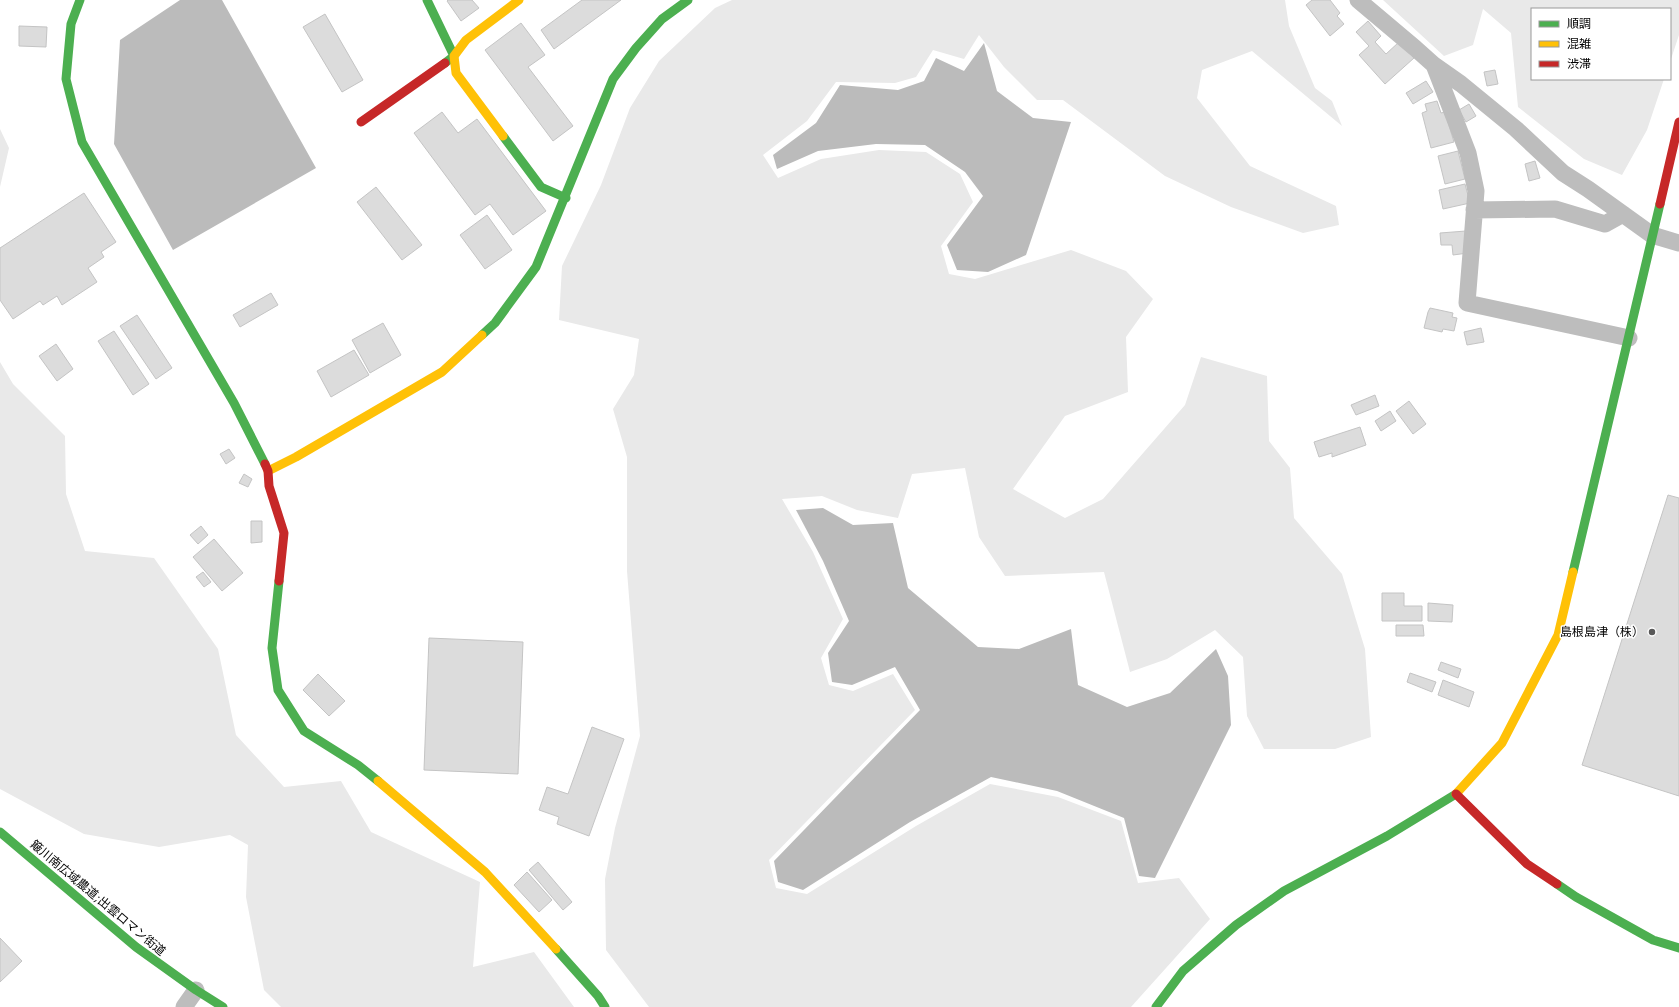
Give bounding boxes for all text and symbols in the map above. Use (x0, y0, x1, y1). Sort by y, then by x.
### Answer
legend (1531, 8, 1671, 80)
text: 順調 (1567, 15, 1591, 33)
text: 混雑 (1567, 35, 1591, 53)
text: 渋滞 (1567, 55, 1591, 73)
place label: 島根島津（株） (1560, 623, 1644, 641)
marker: 島根島津（株） (1647, 627, 1657, 637)
street label: 簸川南広域農道;出雲ロマン街道 (26, 836, 170, 960)

